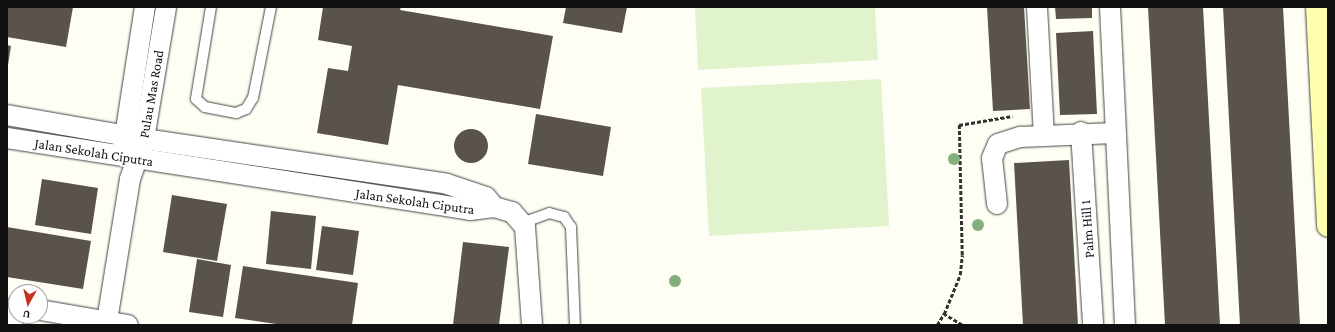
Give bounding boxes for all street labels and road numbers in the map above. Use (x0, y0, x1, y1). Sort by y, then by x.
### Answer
street label: Pulau Mas Road (135, 49, 167, 139)
street label: Jalan Sekolah Ciputra (33, 134, 155, 170)
street label: Jalan Sekolah Ciputra (354, 184, 476, 218)
street label: Palm Hill 1 (1077, 199, 1097, 259)

